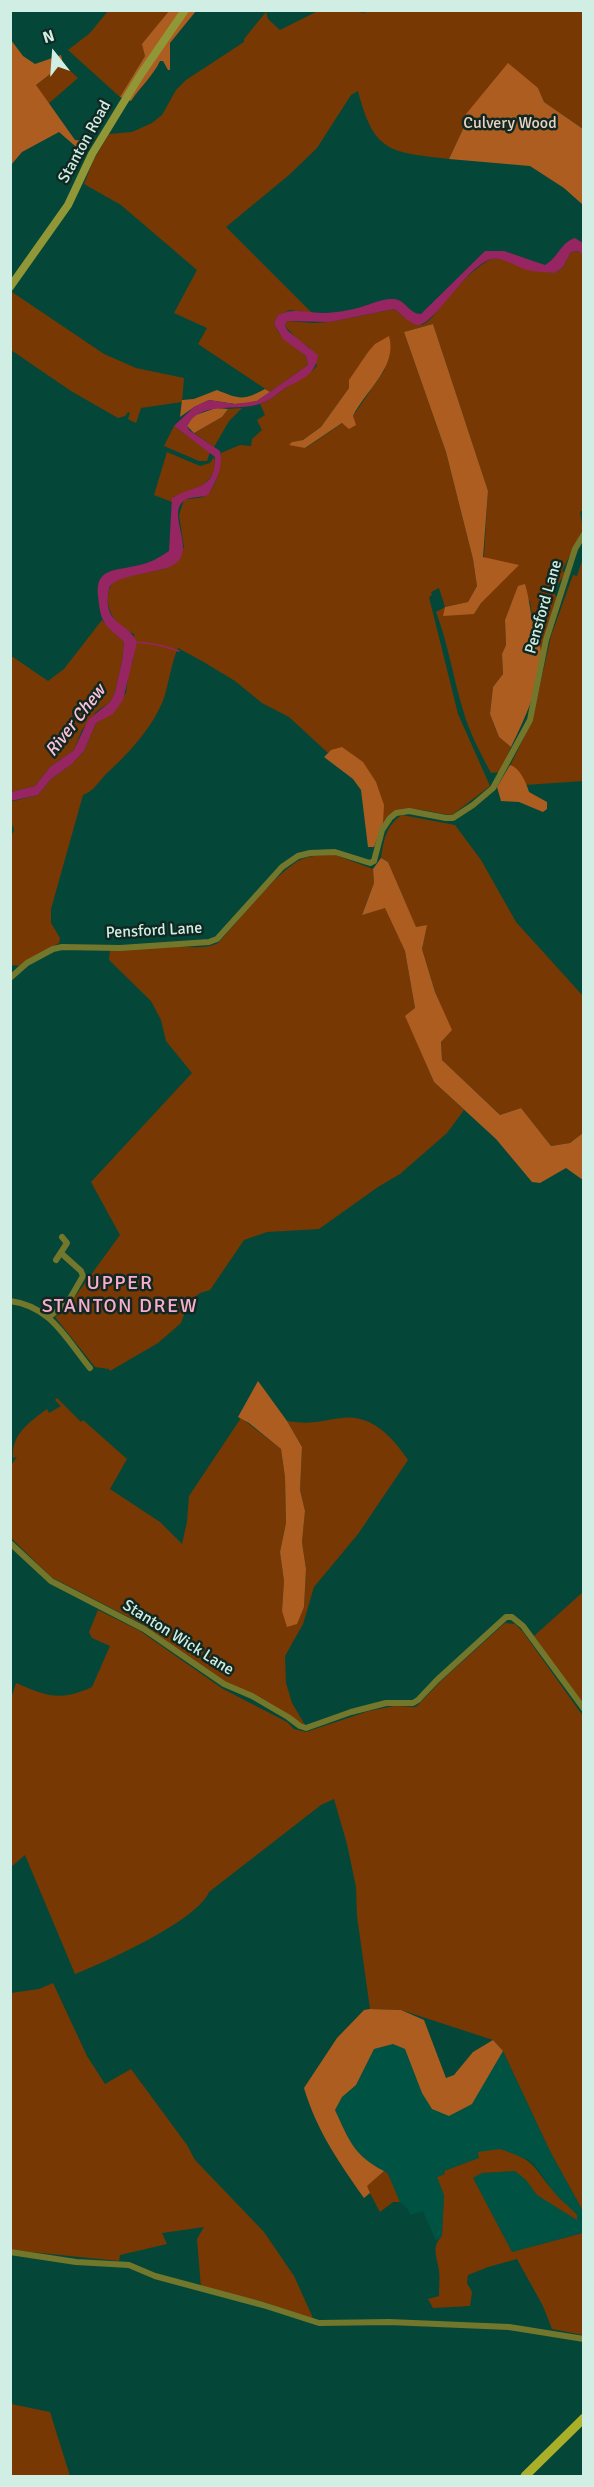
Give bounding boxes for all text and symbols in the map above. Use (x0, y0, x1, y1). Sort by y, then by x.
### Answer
north arrow (24, 24, 84, 84)
text: N (40, 26, 57, 48)
street label: Stanton Road (54, 97, 116, 187)
park label: Culvery Wood (463, 114, 557, 134)
street label: Pensford Lane (521, 558, 567, 656)
water label: River Chew (41, 681, 111, 761)
street label: Pensford Lane (105, 919, 203, 943)
district label: UPPER STANTON DREW (42, 1272, 198, 1319)
street label: Stanton Wick Lane (119, 1596, 237, 1680)

